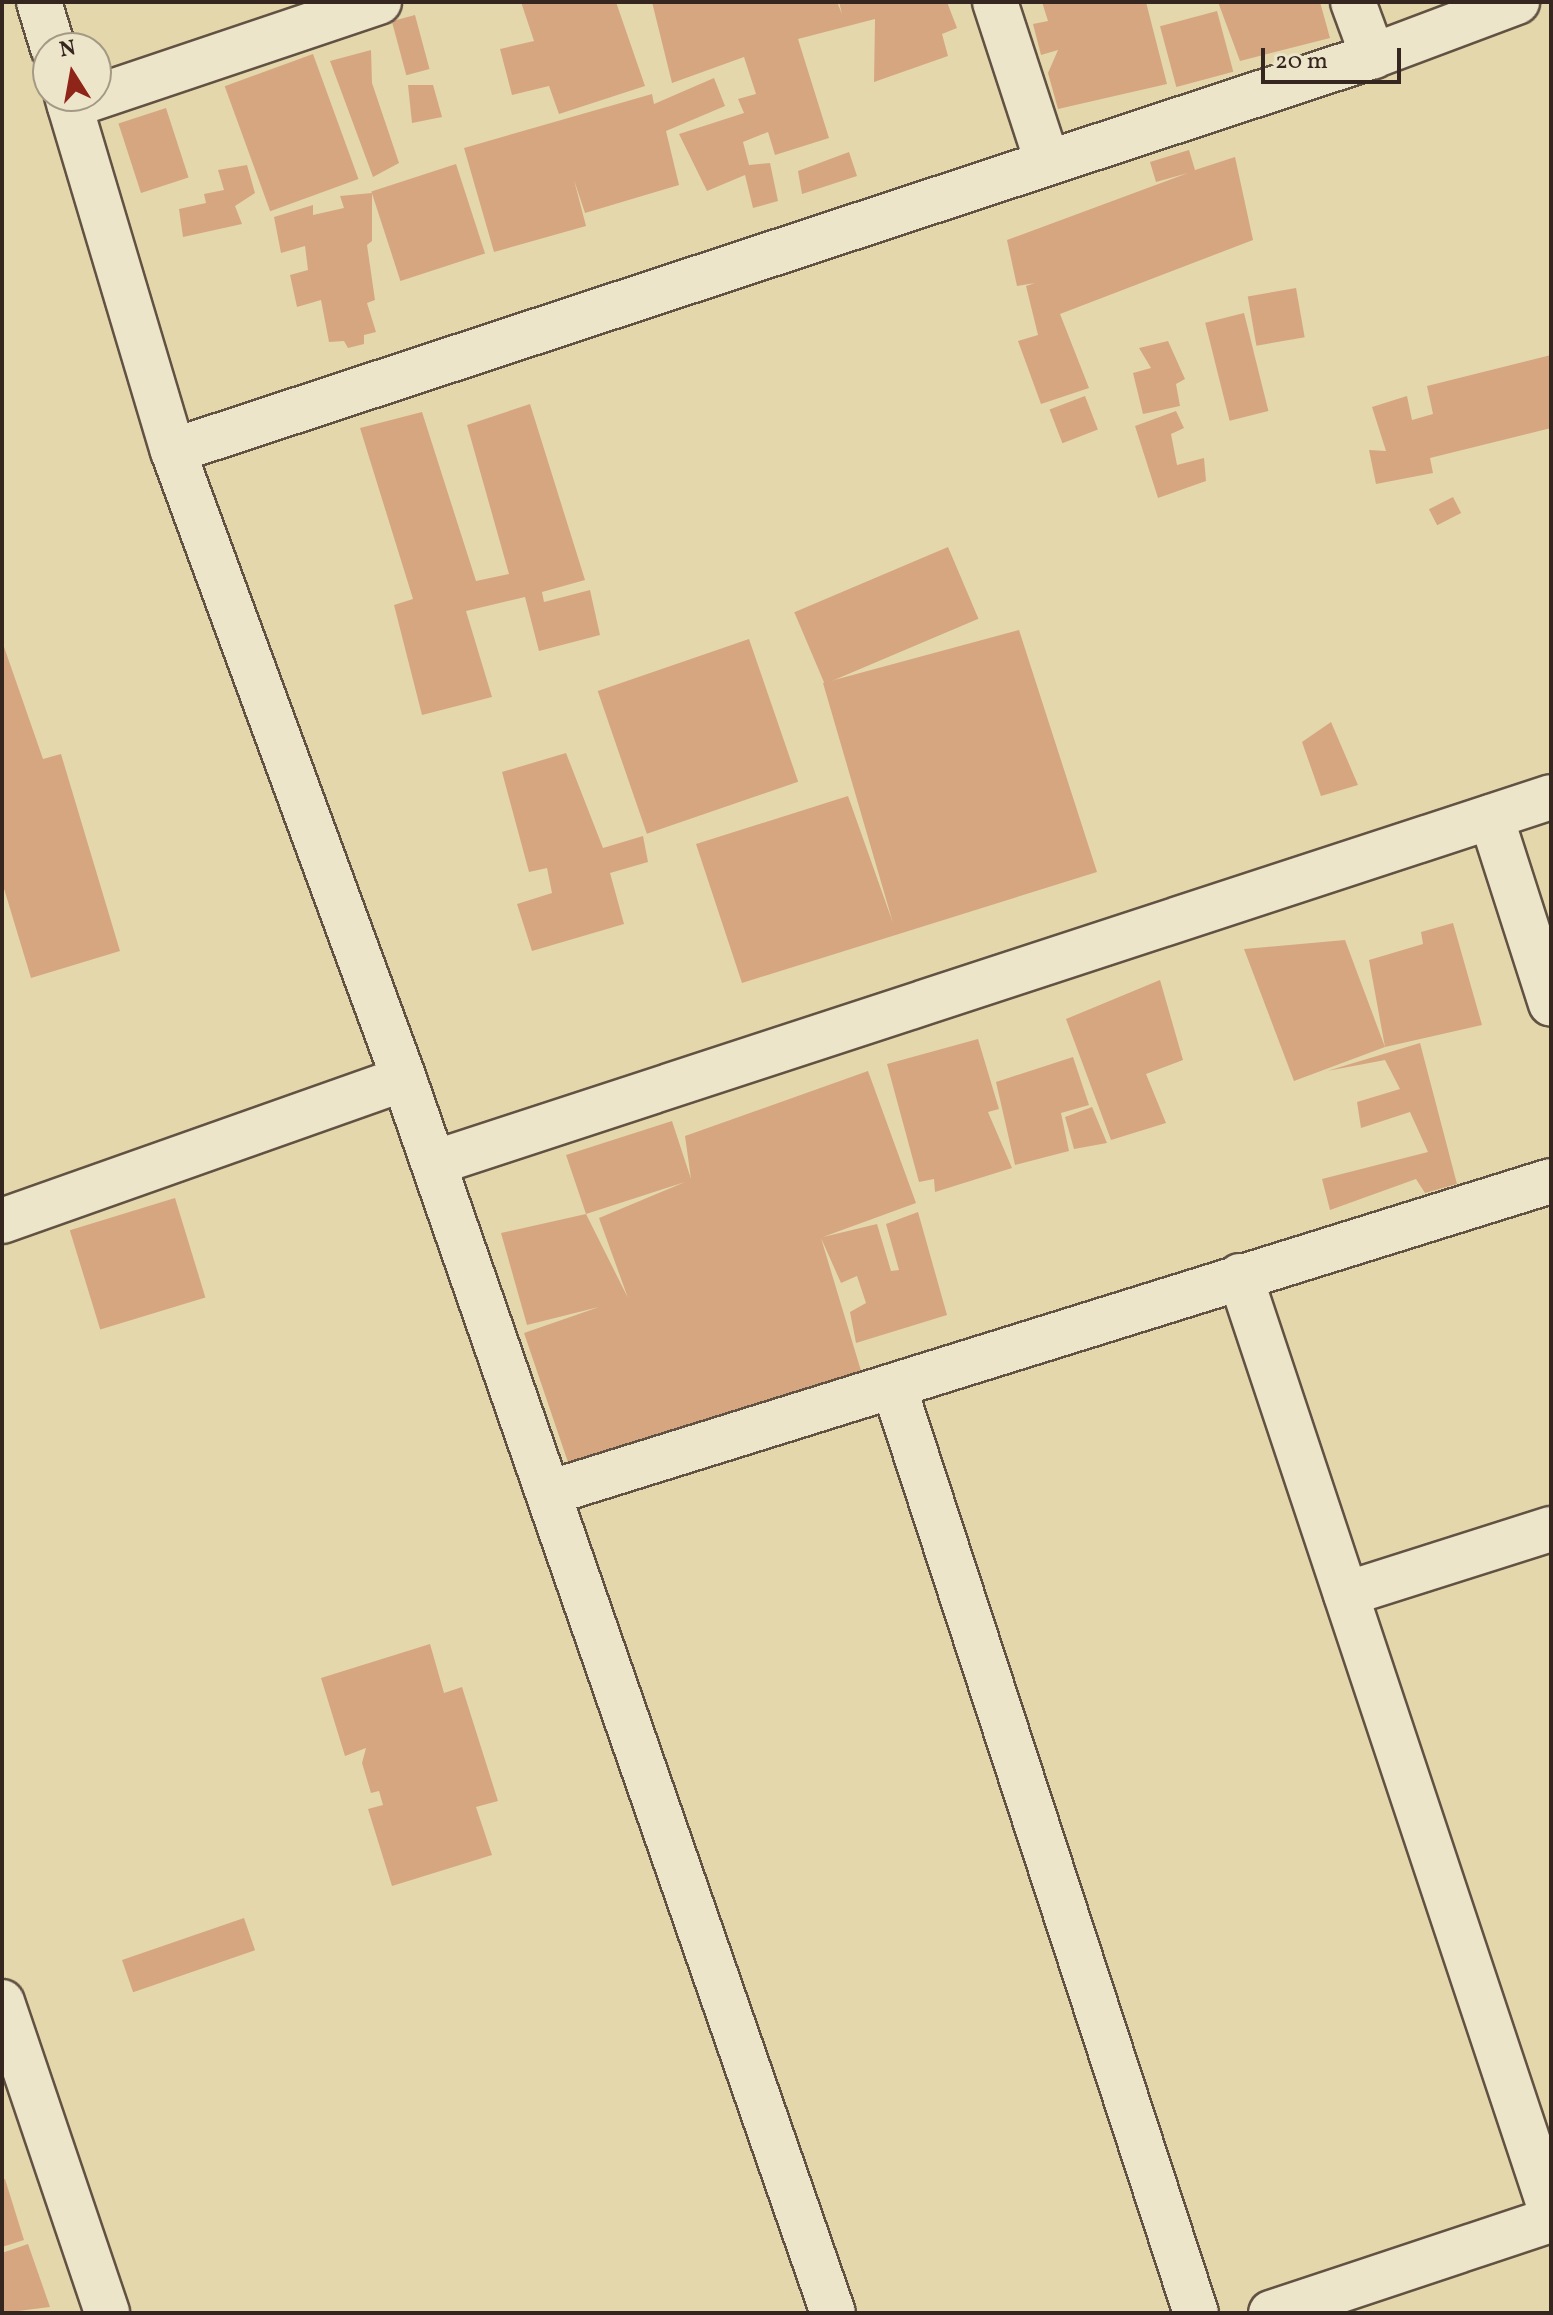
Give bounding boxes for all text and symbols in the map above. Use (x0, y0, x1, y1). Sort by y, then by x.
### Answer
north arrow (32, 32, 112, 112)
scale bar (1265, 32, 1405, 82)
text: N (57, 33, 79, 67)
text: 20 m (1275, 45, 1328, 79)

